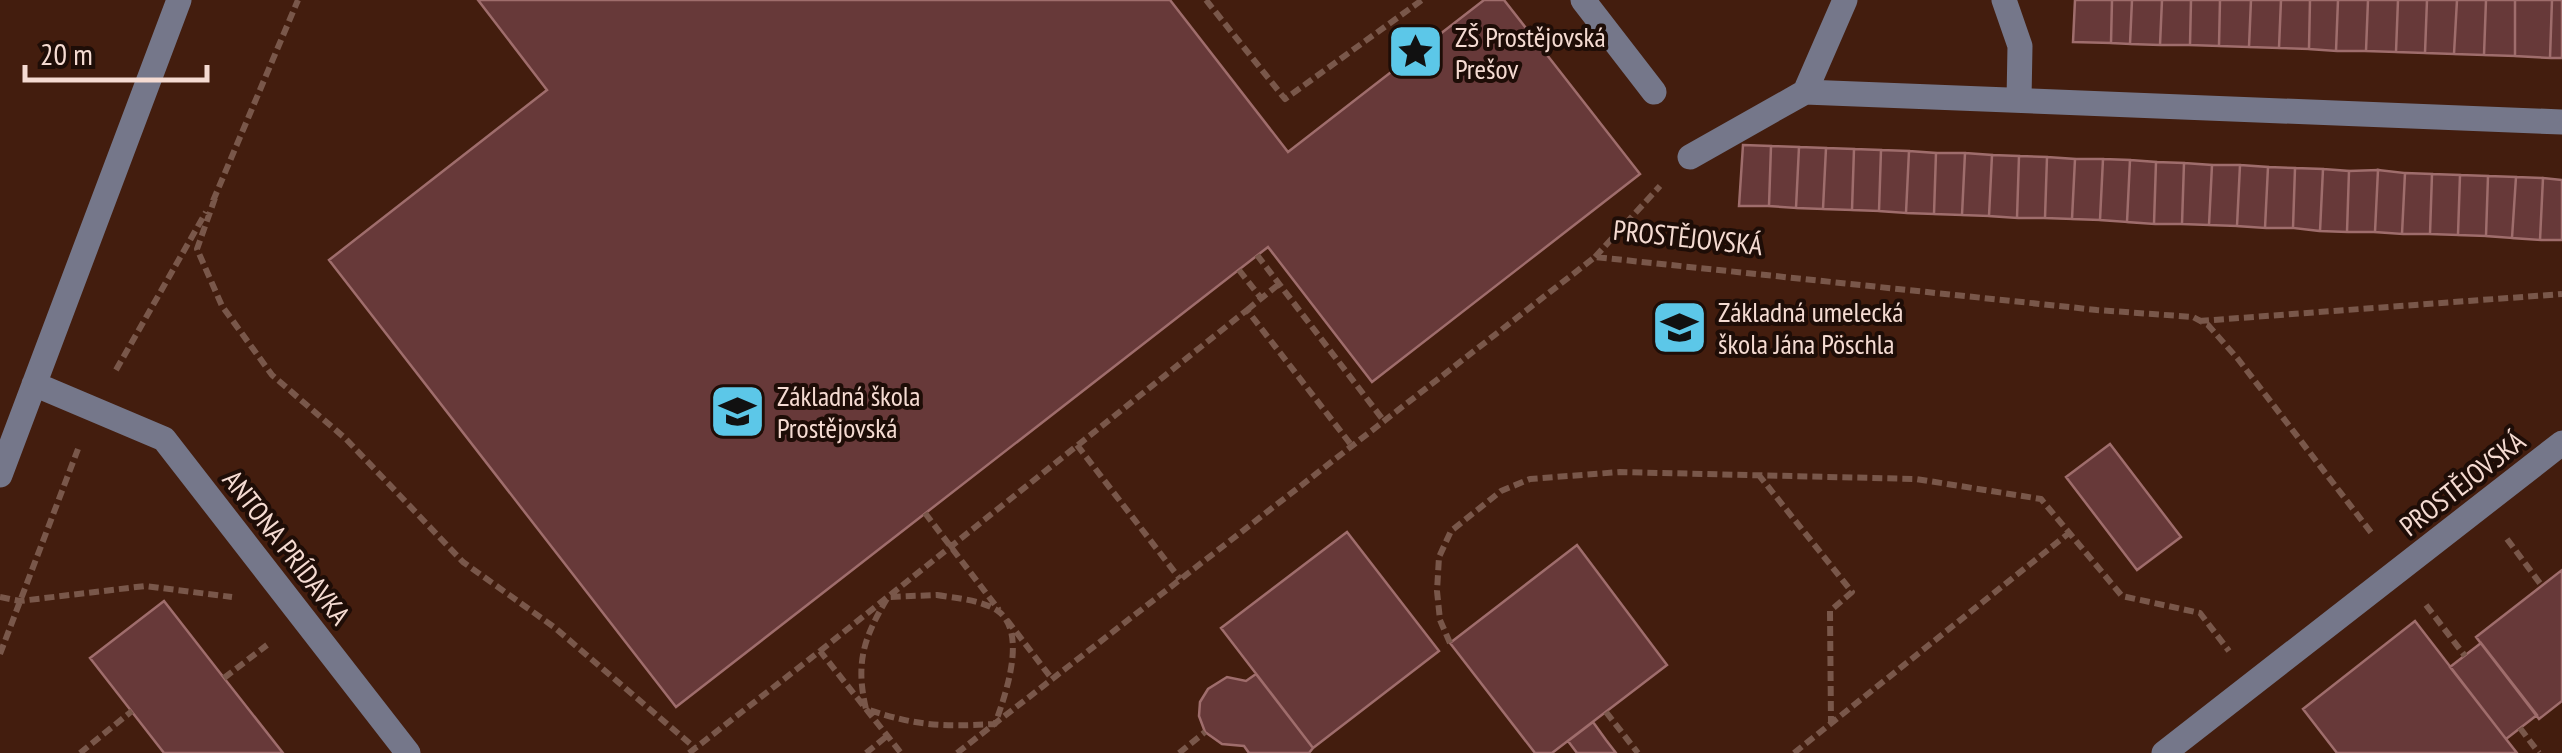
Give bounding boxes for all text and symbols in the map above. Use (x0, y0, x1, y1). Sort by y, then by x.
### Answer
place label: ZŠ Prostějovská Prešov (1455, 18, 1606, 87)
scale bar (25, 20, 208, 82)
place icon: ZŠ Prostějovská Prešov (1386, 22, 1446, 82)
text: 20 m (40, 34, 93, 73)
street label: PROSTĚJOVSKÁ (1611, 211, 1765, 263)
place label: Základná umelecká škola Jána Pöschla (1718, 293, 1903, 362)
school or university icon: Základná umelecká škola Jána Pöschla (1649, 297, 1709, 357)
place label: Základná škola Prostějovská (777, 377, 921, 446)
school or university icon: Základná škola Prostějovská (708, 381, 768, 441)
street label: PROSTĚJOVSKÁ (2392, 422, 2533, 544)
street label: ANTONA PRÍDAVKA (215, 462, 360, 633)

